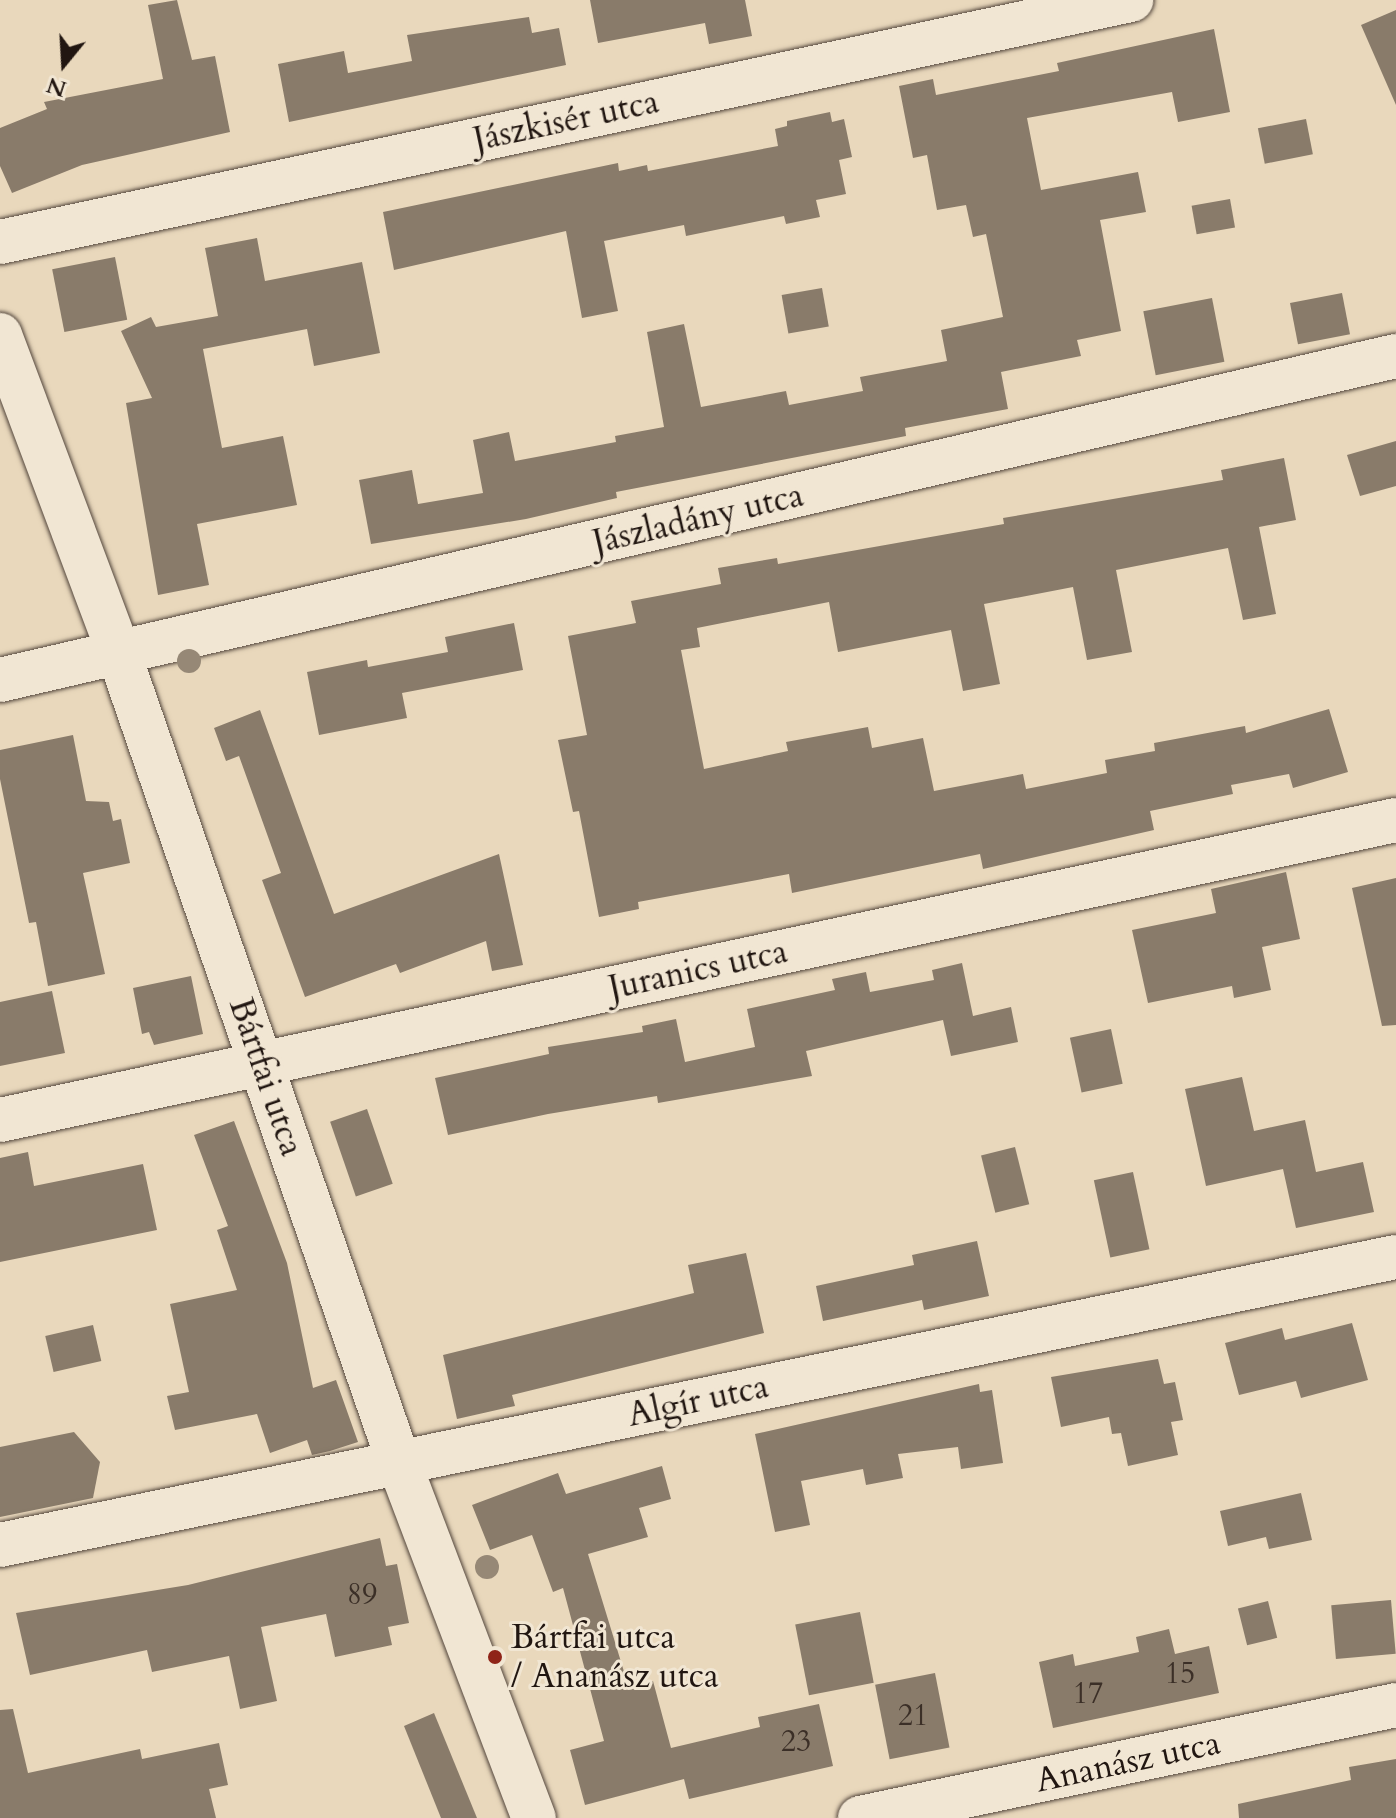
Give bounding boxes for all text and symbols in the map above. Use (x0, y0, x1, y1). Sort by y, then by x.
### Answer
north arrow (24, 24, 104, 104)
text: N (43, 70, 70, 104)
street label: Jászkisér utca (470, 81, 662, 161)
street label: Jászladány utca (589, 475, 807, 563)
street label: Juranics utca (605, 931, 791, 1009)
street label: Bártfai utca (220, 993, 312, 1161)
street label: Algír utca (624, 1366, 772, 1436)
house number: 89 (347, 1577, 377, 1613)
place label: Bártfai utca / Ananász utca (511, 1617, 719, 1696)
marker: Bártfai utca / Ananász utca (486, 1648, 504, 1666)
house number: 15 (1165, 1656, 1195, 1692)
house number: 17 (1073, 1676, 1103, 1712)
house number: 21 (898, 1698, 928, 1734)
street label: Ananász utca (1032, 1723, 1224, 1801)
house number: 23 (781, 1724, 811, 1760)

